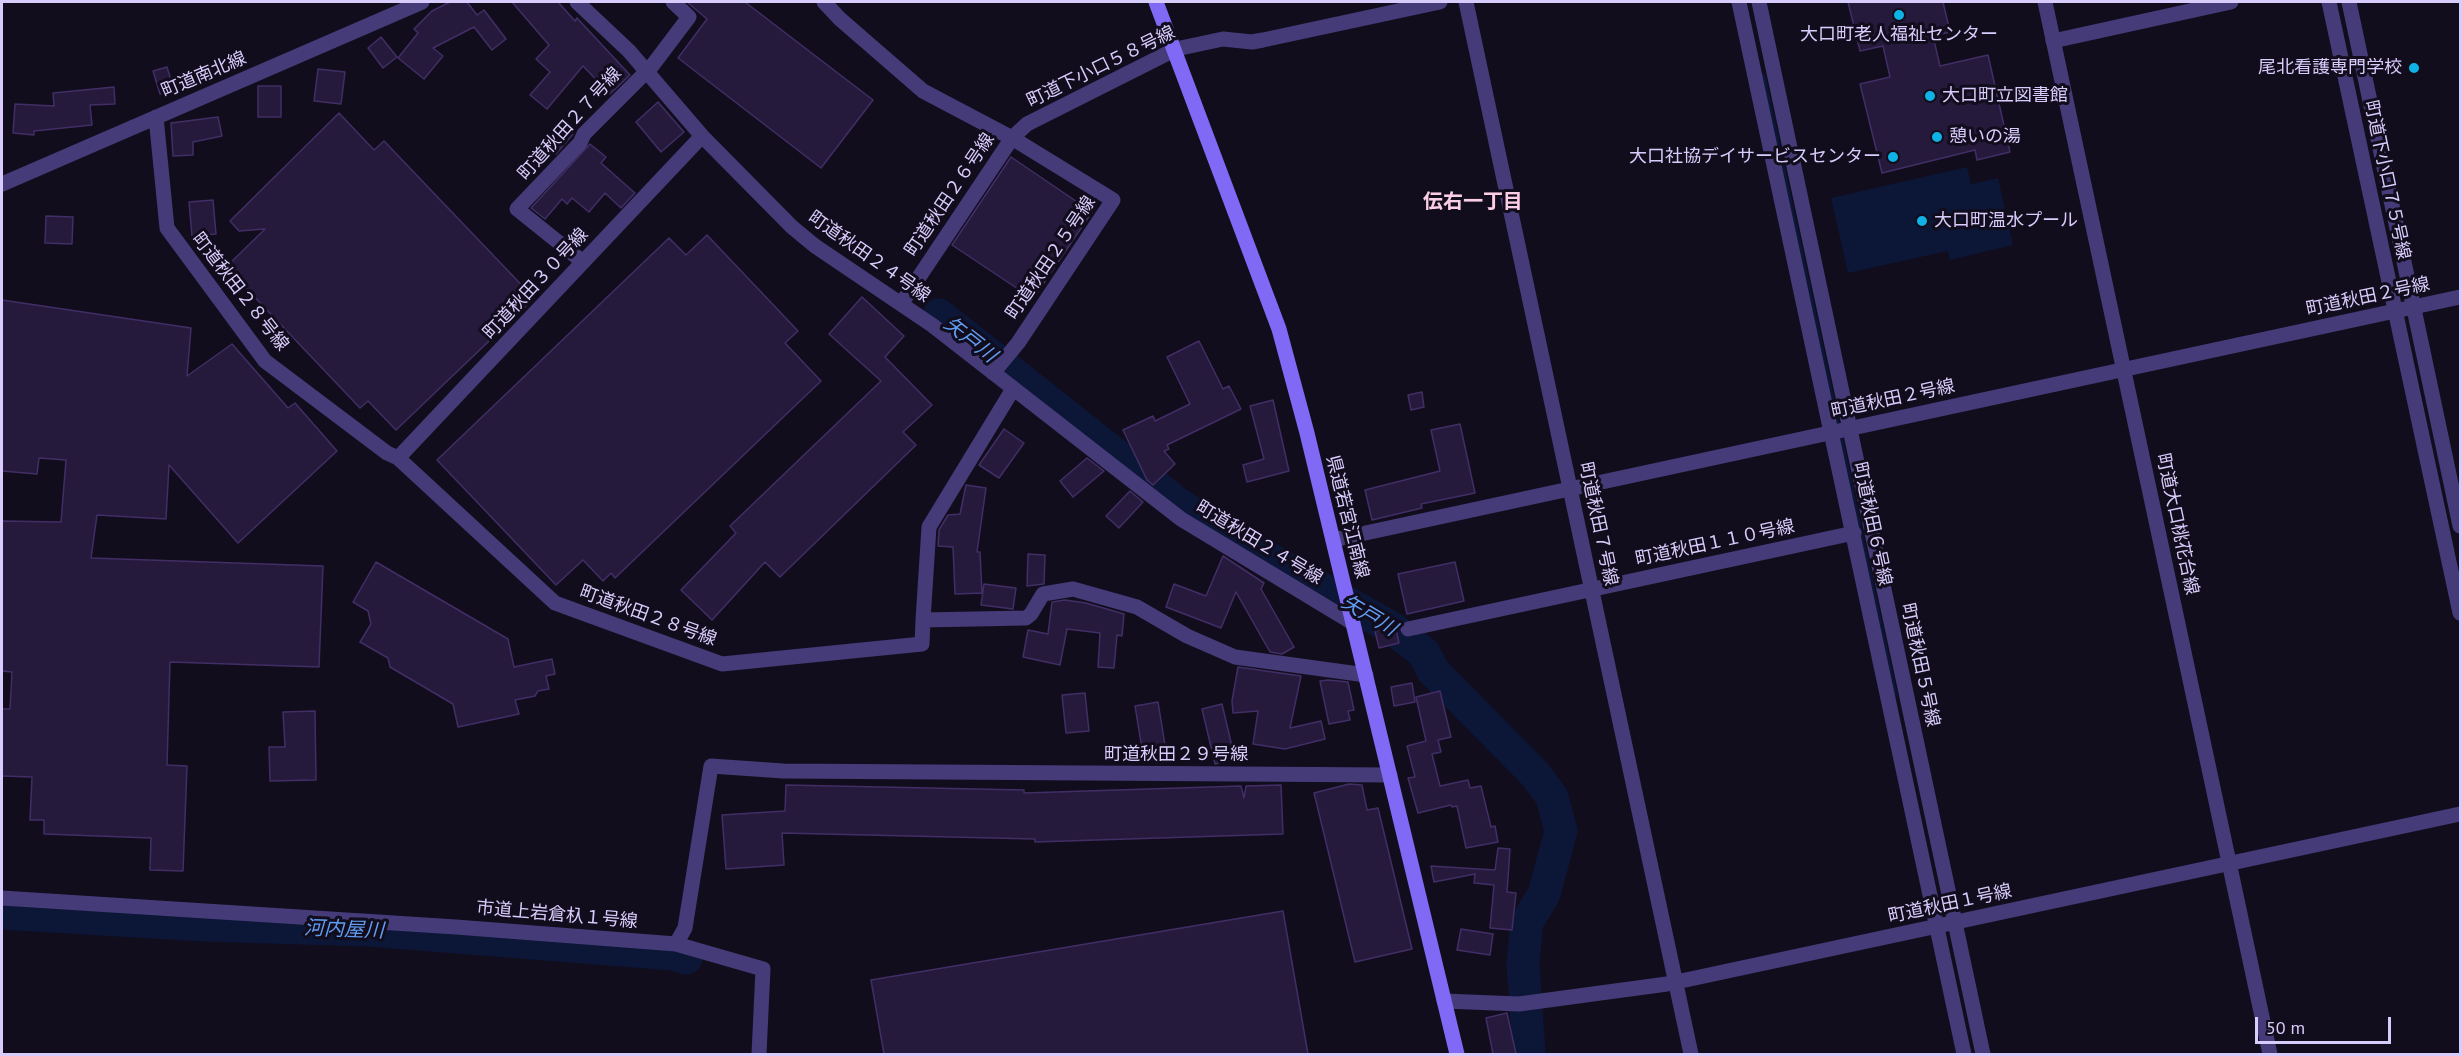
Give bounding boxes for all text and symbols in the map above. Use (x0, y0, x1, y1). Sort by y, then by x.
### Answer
marker: 大口町老人福祉センター (1892, 8, 1906, 22)
street label: 町道下小口５８号線 (1023, 22, 1179, 112)
place label: 大口町老人福祉センター (1800, 24, 1998, 46)
street label: 町道南北線 (158, 47, 250, 103)
place label: 尾北看護専門学校 (2258, 57, 2402, 79)
marker: 尾北看護専門学校 (2407, 61, 2421, 75)
street label: 町道秋田２７号線 (514, 63, 626, 185)
place label: 大口町立図書館 (1942, 85, 2068, 107)
marker: 大口町立図書館 (1923, 89, 1937, 103)
street label: 町道下小口７５号線 (2360, 99, 2414, 261)
place label: 憩いの湯 (1949, 126, 2021, 148)
street label: 町道秋田２６号線 (901, 129, 999, 261)
marker: 憩いの湯 (1930, 130, 1944, 144)
place label: 大口社協デイサービスセンター (1629, 146, 1881, 168)
marker: 大口社協デイサービスセンター (1886, 150, 1900, 164)
district label: 伝右一丁目 (1423, 190, 1523, 214)
street label: 町道秋田２５号線 (1002, 192, 1100, 324)
street label: 町道秋田２４号線 (804, 207, 934, 307)
place label: 大口町温水プール (1934, 210, 2078, 232)
marker: 大口町温水プール (1915, 214, 1929, 228)
street label: 町道秋田３０号線 (479, 224, 593, 344)
street label: 町道秋田２８号線 (187, 229, 293, 355)
street label: 町道秋田２号線 (2304, 273, 2432, 321)
water label: 矢戸川 (939, 312, 1001, 368)
street label: 町道秋田２号線 (1829, 375, 1957, 423)
street label: 町道大口桃花台線 (2151, 451, 2203, 597)
street label: 県道若宮江南線 (1321, 453, 1373, 581)
street label: 町道秋田７号線 (1574, 460, 1622, 588)
street label: 町道秋田６号線 (1848, 460, 1896, 588)
street label: 町道秋田２４号線 (1192, 497, 1326, 589)
street label: 町道秋田１１０号線 (1634, 516, 1796, 570)
street label: 町道秋田２８号線 (577, 581, 719, 651)
water label: 矢戸川 (1337, 590, 1401, 642)
street label: 町道秋田５号線 (1896, 601, 1944, 729)
street label: 町道秋田２９号線 (1104, 744, 1248, 766)
street label: 町道秋田１号線 (1886, 880, 2014, 928)
street label: 市道上岩倉杁１号線 (475, 897, 639, 933)
water label: 河内屋川 (304, 917, 384, 943)
scale bar (2258, 1005, 2394, 1043)
text: 50 m (2266, 1016, 2305, 1039)

